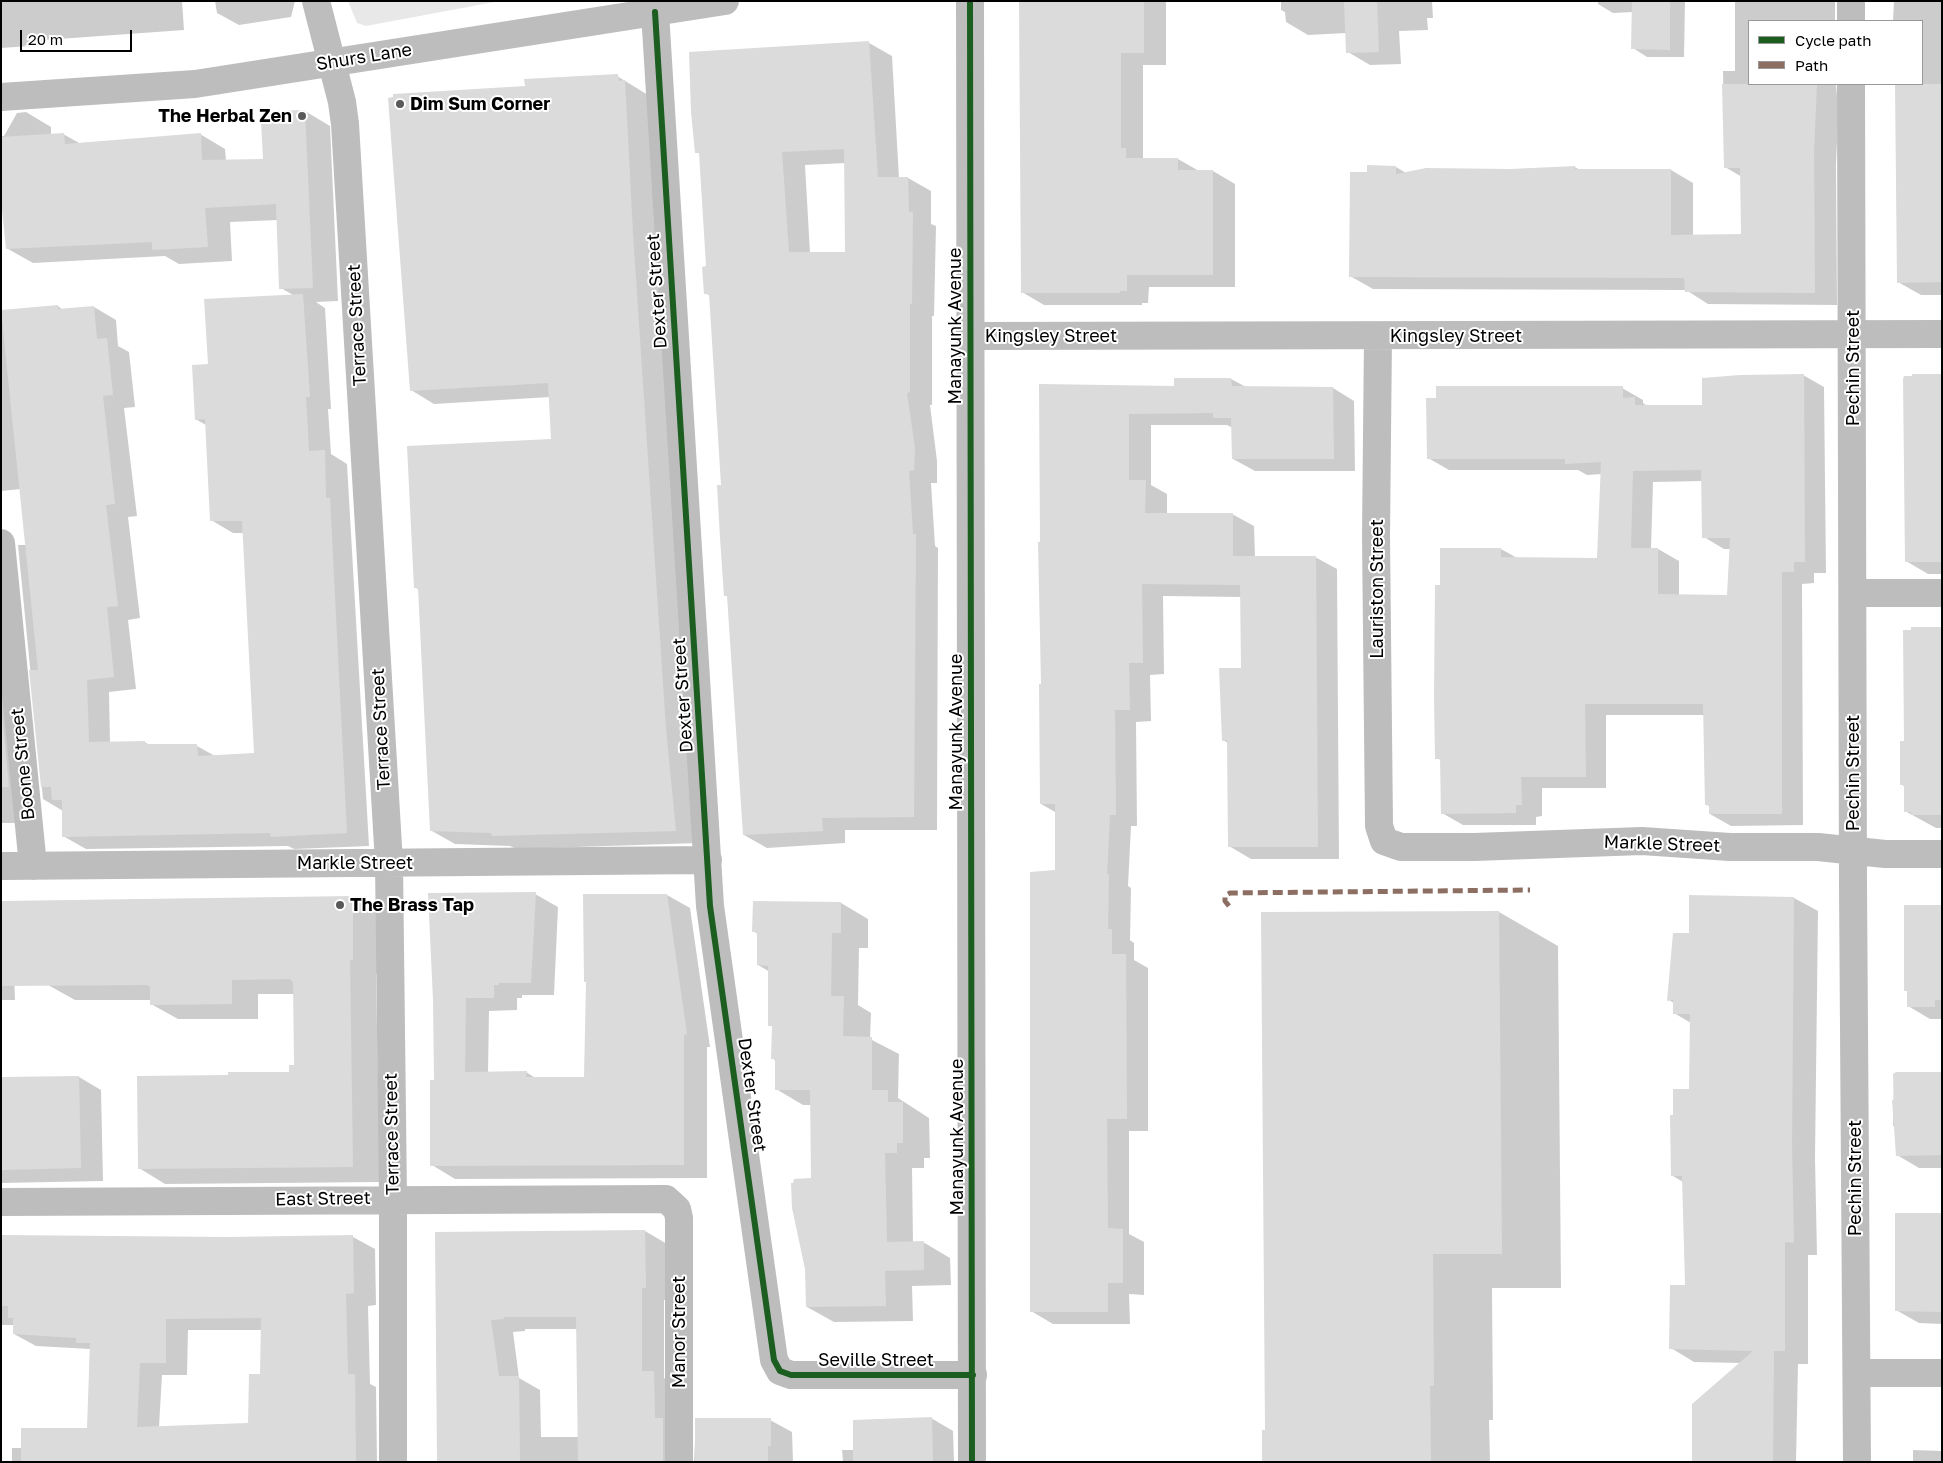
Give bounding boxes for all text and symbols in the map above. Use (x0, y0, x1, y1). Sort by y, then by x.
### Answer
scale bar (22, 20, 135, 52)
legend (1748, 20, 1923, 85)
text: 20 m (28, 30, 63, 48)
text: Cycle path (1795, 31, 1871, 49)
street label: Shurs Lane (315, 39, 413, 75)
text: Path (1795, 56, 1828, 74)
place label: Dim Sum Corner (410, 93, 550, 115)
marker: Dim Sum Corner (394, 98, 406, 110)
place label: The Herbal Zen (158, 105, 292, 127)
marker: The Herbal Zen (296, 110, 308, 122)
street label: Dexter Street (642, 233, 672, 349)
street label: Manayunk Avenue (944, 248, 966, 404)
street label: Terrace Street (343, 263, 371, 387)
street label: Pechin Street (1842, 310, 1864, 426)
street label: Kingsley Street (985, 325, 1117, 347)
street label: Kingsley Street (1390, 325, 1522, 347)
street label: Lauriston Street (1366, 519, 1388, 659)
street label: Dexter Street (668, 637, 698, 753)
street label: Manayunk Avenue (945, 654, 967, 810)
street label: Terrace Street (367, 667, 395, 791)
street label: Boone Street (6, 707, 40, 821)
street label: Pechin Street (1842, 715, 1864, 831)
street label: Markle Street (1603, 831, 1721, 857)
street label: Markle Street (297, 852, 413, 874)
place label: The Brass Tap (350, 894, 474, 916)
marker: The Brass Tap (334, 899, 346, 911)
street label: Dexter Street (733, 1036, 771, 1154)
street label: Manayunk Avenue (946, 1059, 968, 1215)
street label: Terrace Street (380, 1073, 404, 1195)
street label: Pechin Street (1844, 1120, 1866, 1236)
street label: East Street (275, 1187, 371, 1211)
street label: Manor Street (668, 1276, 690, 1388)
street label: Seville Street (818, 1349, 934, 1371)

